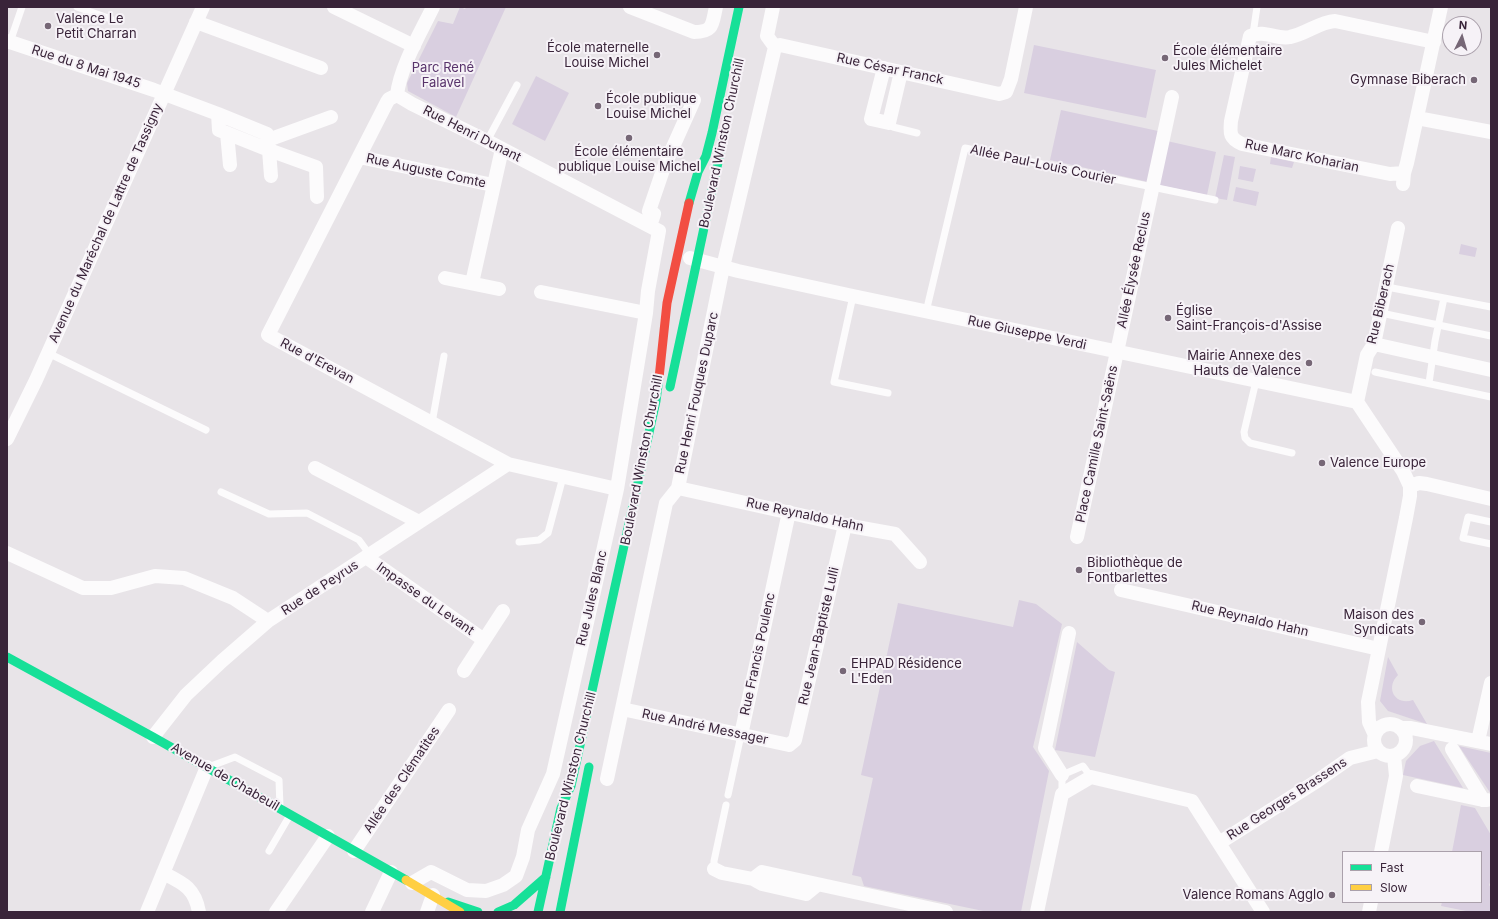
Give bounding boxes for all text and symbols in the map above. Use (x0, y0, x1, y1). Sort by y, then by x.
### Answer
place label: Valence Le Petit Charran (56, 11, 137, 42)
north arrow (1442, 16, 1482, 56)
text: N (1458, 18, 1468, 32)
marker: Valence Le Petit Charran (43, 21, 53, 31)
place label: École maternelle Louise Michel (547, 40, 649, 71)
street label: Rue du 8 Mai 1945 (29, 42, 143, 92)
place label: École élémentaire Jules Michelet (1173, 43, 1282, 74)
marker: École maternelle Louise Michel (652, 50, 662, 60)
street label: Rue César Franck (835, 50, 945, 88)
marker: École élémentaire Jules Michelet (1160, 53, 1170, 63)
street label: Boulevard Winston Churchill (696, 57, 748, 229)
park label: Parc René Falavel (412, 60, 474, 91)
place label: Gymnase Biberach (1350, 72, 1466, 88)
marker: Gymnase Biberach (1469, 75, 1479, 85)
place label: École publique Louise Michel (606, 91, 697, 122)
street label: Avenue du Maréchal de Lattre de Tassigny (46, 101, 166, 345)
marker: École publique Louise Michel (593, 101, 603, 111)
street label: Rue Henri Dunant (420, 103, 524, 165)
marker: École élémentaire publique Louise Michel (624, 133, 634, 143)
street label: Rue Marc Koharian (1243, 136, 1361, 176)
street label: Allée Paul-Louis Courier (969, 142, 1117, 188)
place label: École élémentaire publique Louise Michel (558, 144, 700, 175)
street label: Rue Auguste Comte (365, 151, 487, 191)
street label: Allée Élysée Reclus (1114, 210, 1154, 330)
street label: Rue Biberach (1364, 262, 1398, 346)
place label: Église Saint-François-d'Assise (1176, 303, 1322, 334)
street label: Rue Henri Fouques Duparc (672, 311, 722, 475)
street label: Rue Giuseppe Verdi (966, 313, 1088, 353)
marker: Église Saint-François-d'Assise (1163, 313, 1173, 323)
street label: Rue d'Erevan (277, 335, 357, 387)
place label: Mairie Annexe des Hauts de Valence (1187, 348, 1301, 379)
marker: Mairie Annexe des Hauts de Valence (1304, 358, 1314, 368)
street label: Place Camille Saint-Saëns (1073, 364, 1121, 524)
street label: Boulevard Winston Churchill (618, 374, 666, 546)
place label: Valence Europe (1330, 455, 1426, 471)
marker: Valence Europe (1317, 458, 1327, 468)
street label: Rue Reynaldo Hahn (745, 495, 865, 535)
street label: Rue Jules Blanc (573, 549, 611, 647)
place label: Bibliothèque de Fontbarlettes (1087, 555, 1183, 586)
street label: Rue de Peyrus (279, 557, 361, 619)
street label: Impasse du Levant (373, 559, 477, 639)
street label: Rue Jean-Baptiste Lulli (796, 565, 842, 707)
marker: Bibliothèque de Fontbarlettes (1074, 565, 1084, 575)
street label: Rue Francis Poulenc (737, 591, 779, 717)
street label: Rue Reynaldo Hahn (1190, 598, 1310, 640)
place label: Maison des Syndicats (1343, 607, 1414, 638)
marker: Maison des Syndicats (1417, 617, 1427, 627)
place label: EHPAD Résidence L'Eden (851, 656, 962, 687)
marker: EHPAD Résidence L'Eden (838, 666, 848, 676)
street label: Boulevard Winston Churchill (542, 690, 600, 862)
street label: Rue André Messager (640, 706, 770, 748)
street label: Allée des Clématites (361, 724, 443, 836)
street label: Avenue de Chabeuil (168, 740, 282, 814)
street label: Rue Georges Brassens (1224, 754, 1350, 844)
legend (1342, 851, 1482, 903)
text: Fast (1380, 860, 1404, 875)
text: Slow (1380, 880, 1407, 895)
place label: Valence Romans Agglo (1183, 887, 1324, 903)
marker: Valence Romans Agglo (1327, 890, 1337, 900)

